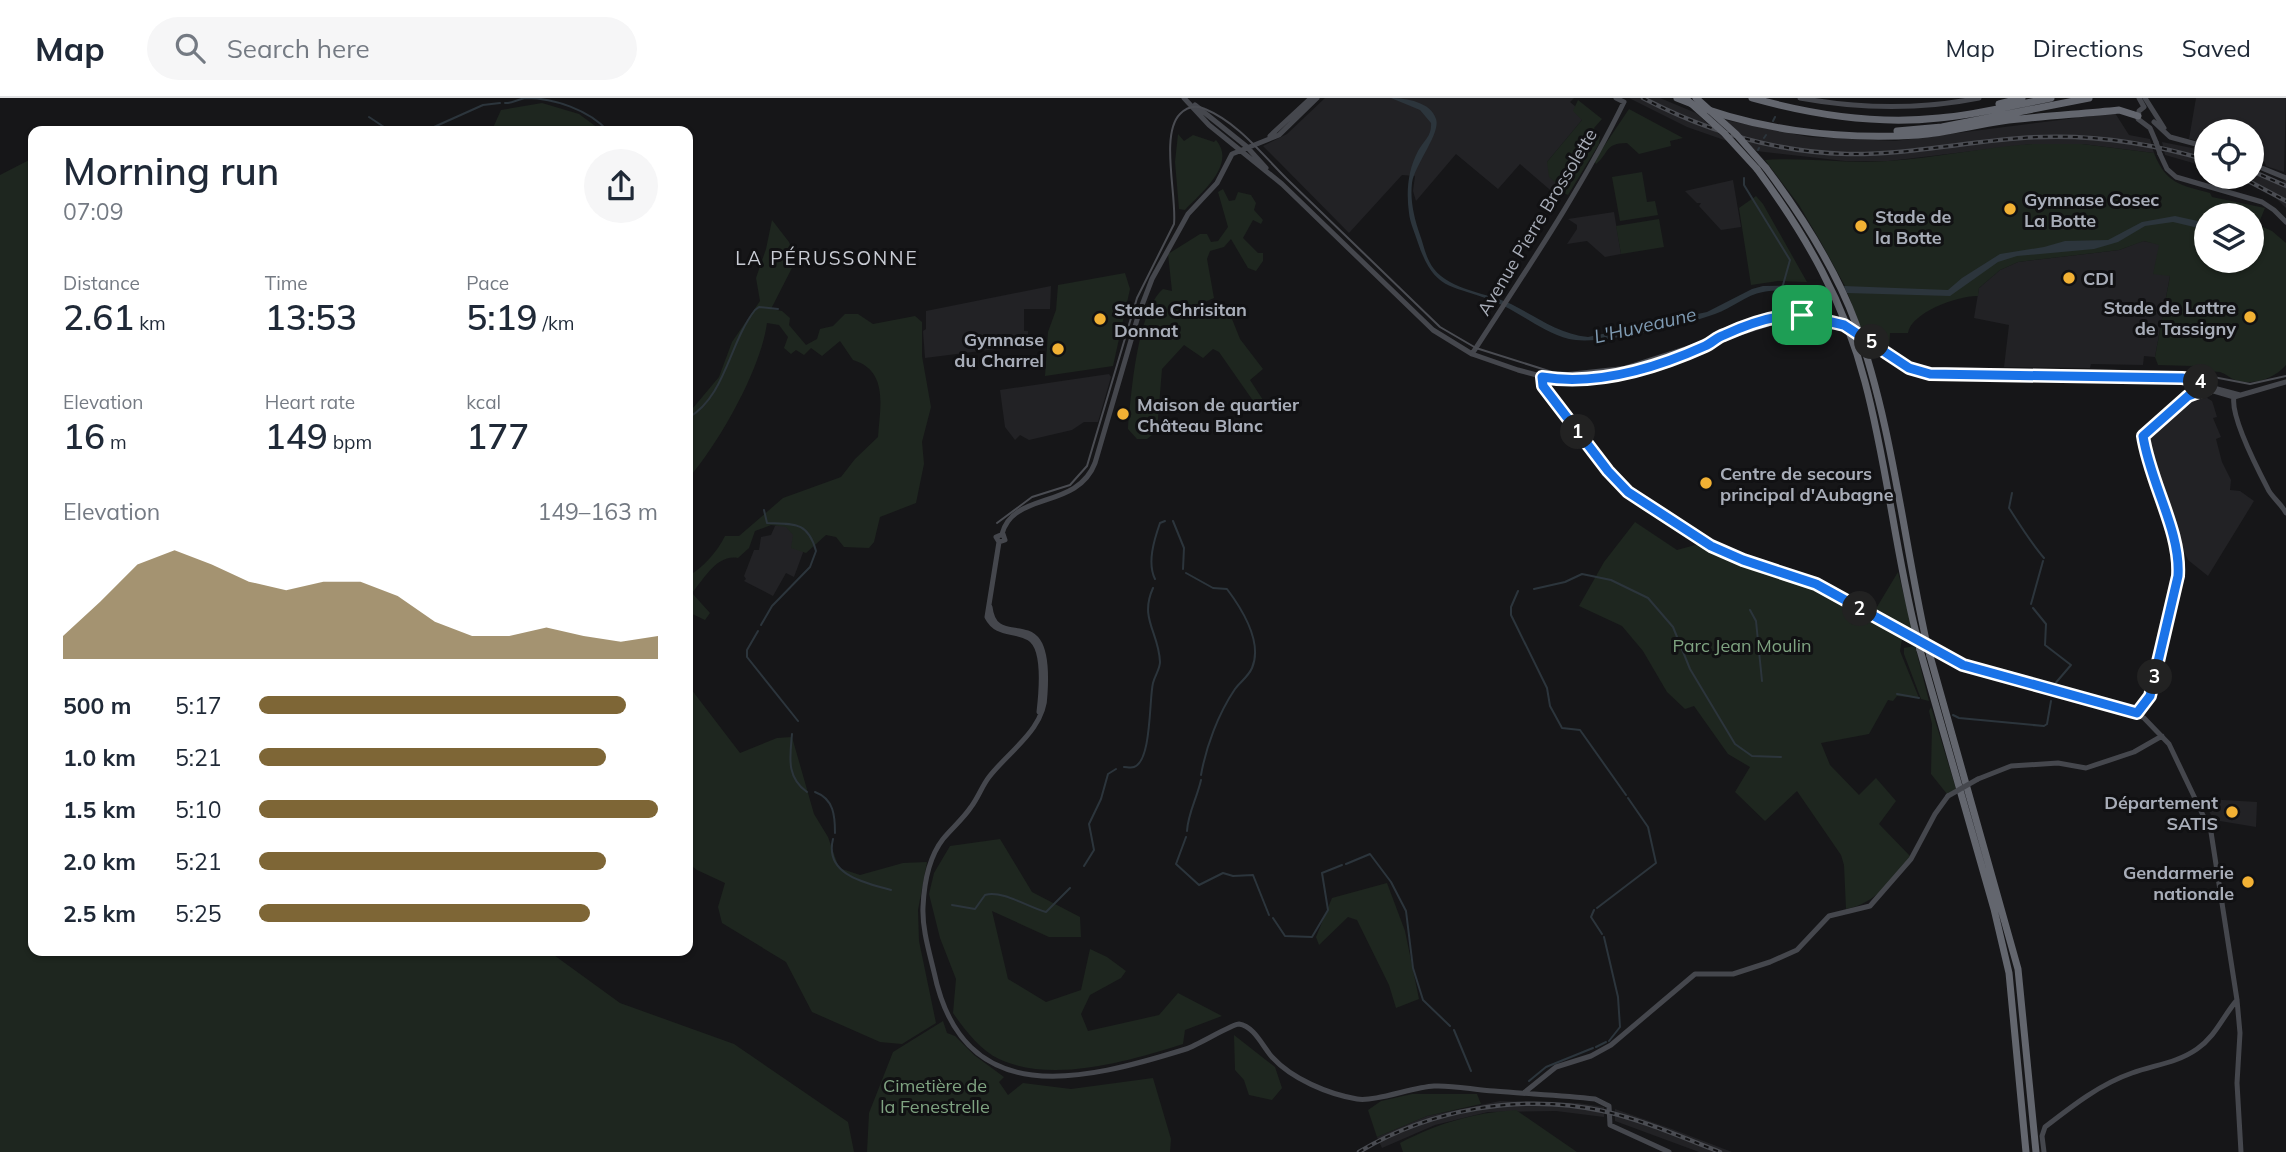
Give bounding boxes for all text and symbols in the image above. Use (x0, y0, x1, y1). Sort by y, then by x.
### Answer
search box (147, 17, 637, 80)
text: Map (35, 28, 105, 69)
icon: search (171, 29, 209, 67)
text: Search here (227, 32, 370, 65)
text: Map (1945, 33, 1995, 63)
text: Directions (2033, 33, 2144, 63)
text: Saved (2182, 33, 2251, 63)
map controls (2194, 119, 2264, 273)
button: locate (2194, 119, 2264, 189)
street label: Avenue Pierre Brossolette (1472, 124, 1602, 320)
text: Morning run (63, 147, 279, 195)
button: share (584, 149, 658, 223)
place label: Gymnase Cosec La Botte (2024, 188, 2159, 232)
text: 07:09 (63, 197, 123, 226)
marker: Gymnase Cosec La Botte (2002, 201, 2018, 217)
button: layers (2194, 203, 2264, 273)
place label: Stade de la Botte (1875, 205, 1952, 249)
marker: Stade de la Botte (1853, 218, 1869, 234)
district label: LA PÉRUSSONNE (735, 246, 919, 270)
place label: CDI (2083, 267, 2114, 290)
marker: CDI (2061, 270, 2077, 286)
text: Distance (63, 271, 140, 295)
text: Time (265, 271, 308, 295)
text: Pace (466, 271, 509, 295)
pin (1772, 285, 1832, 345)
text: 2.61 (63, 295, 134, 339)
text: 13:53 (265, 295, 357, 339)
text: 5:19 (466, 295, 538, 339)
icon: arrive (1783, 296, 1821, 334)
place label: Stade de Lattre de Tassigny (2103, 296, 2236, 340)
place label: Stade Chrisitan Donnat (1114, 298, 1247, 342)
water label: L'Huveaune (1592, 302, 1698, 348)
marker: Stade de Lattre de Tassigny (2242, 309, 2258, 325)
text: km (134, 311, 166, 335)
text: /km (538, 311, 574, 335)
marker: Stade Chrisitan Donnat (1092, 311, 1108, 327)
pin: 5 (1854, 324, 1890, 360)
place label: Gymnase du Charrel (954, 328, 1044, 372)
text: 5 (1866, 329, 1877, 353)
marker: Gymnase du Charrel (1050, 341, 1066, 357)
pin: 4 (2184, 364, 2218, 400)
text: 4 (2195, 369, 2206, 393)
text: Elevation (63, 390, 143, 414)
text: Heart rate (265, 390, 355, 414)
text: kcal (466, 390, 501, 414)
place label: Maison de quartier Château Blanc (1137, 393, 1300, 437)
marker: Maison de quartier Château Blanc (1115, 406, 1131, 422)
text: 16 (63, 414, 105, 458)
text: 149 (265, 414, 328, 458)
text: 177 (466, 414, 529, 458)
pin: 1 (1560, 414, 1596, 450)
text: 1 (1572, 419, 1583, 443)
text: m (105, 430, 127, 454)
text: bpm (328, 430, 372, 454)
place label: Centre de secours principal d'Aubagne (1720, 462, 1894, 506)
marker: Centre de secours principal d'Aubagne (1698, 475, 1714, 491)
text: Elevation (63, 497, 160, 526)
text: 149–163 m (537, 497, 658, 526)
pin: 2 (1842, 592, 1878, 626)
text: 2 (1854, 596, 1865, 620)
park label: Parc Jean Moulin (1672, 634, 1812, 657)
pin: 3 (2138, 660, 2172, 694)
text: 3 (2149, 664, 2160, 688)
text: 500 m (63, 691, 131, 720)
text: 5:17 (175, 691, 222, 720)
text: 1.0 km (63, 743, 136, 772)
text: 5:21 (175, 743, 222, 772)
place label: Département SATIS (2104, 791, 2218, 835)
text: 1.5 km (63, 795, 136, 824)
text: 5:10 (175, 795, 222, 824)
marker: Département SATIS (2224, 804, 2240, 820)
text: 2.0 km (63, 847, 136, 876)
text: 5:21 (175, 847, 222, 876)
place label: Gendarmerie nationale (2123, 861, 2234, 905)
marker: Gendarmerie nationale (2240, 874, 2256, 890)
text: 2.5 km (63, 899, 136, 928)
text: 5:25 (175, 899, 222, 928)
park label: Cimetière de la Fenestrelle (880, 1074, 990, 1118)

